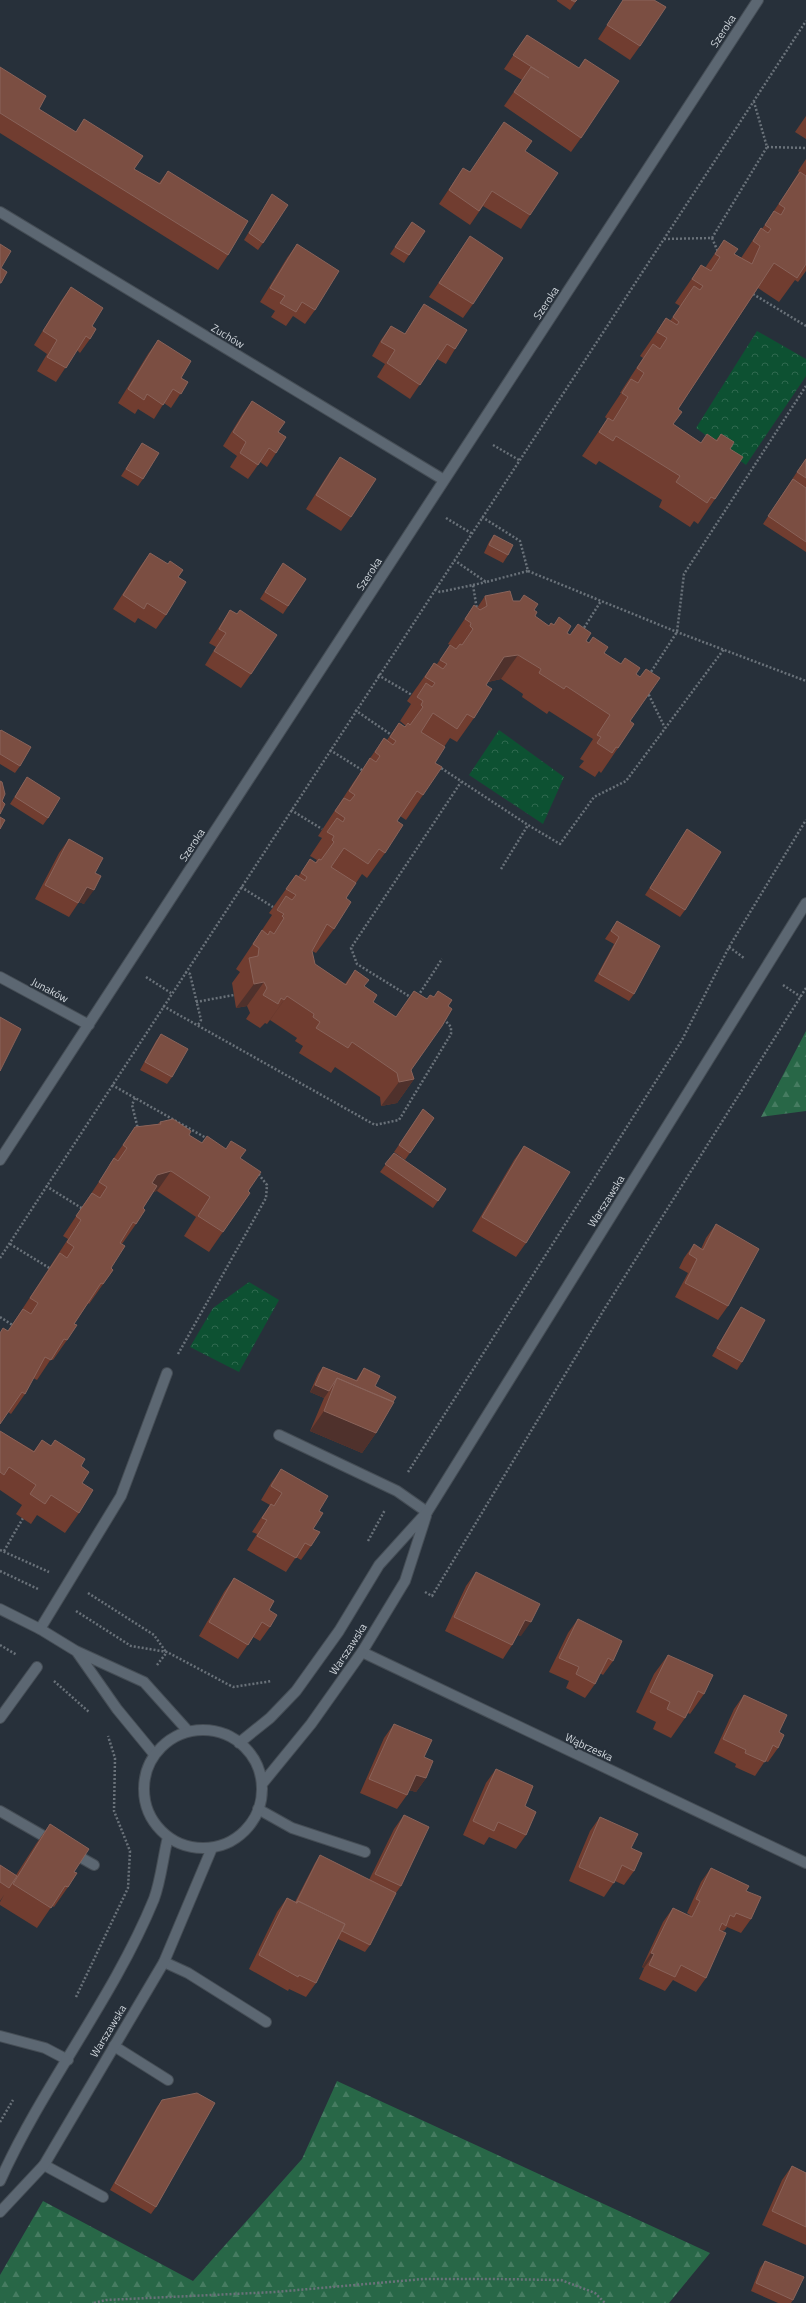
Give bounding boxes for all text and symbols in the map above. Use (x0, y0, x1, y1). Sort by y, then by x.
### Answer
street label: Szeroka (706, 11, 740, 51)
street label: Szeroka (529, 283, 563, 323)
street label: Zuchów (208, 320, 248, 353)
street label: Szeroka (352, 554, 386, 594)
street label: Szeroka (175, 825, 209, 865)
street label: Junaków (29, 974, 72, 1007)
street label: Warszawska (584, 1171, 629, 1230)
street label: Warszawska (325, 1620, 371, 1678)
street label: Wąbrzeska (562, 1729, 616, 1765)
street label: Warszawska (86, 2001, 130, 2060)

